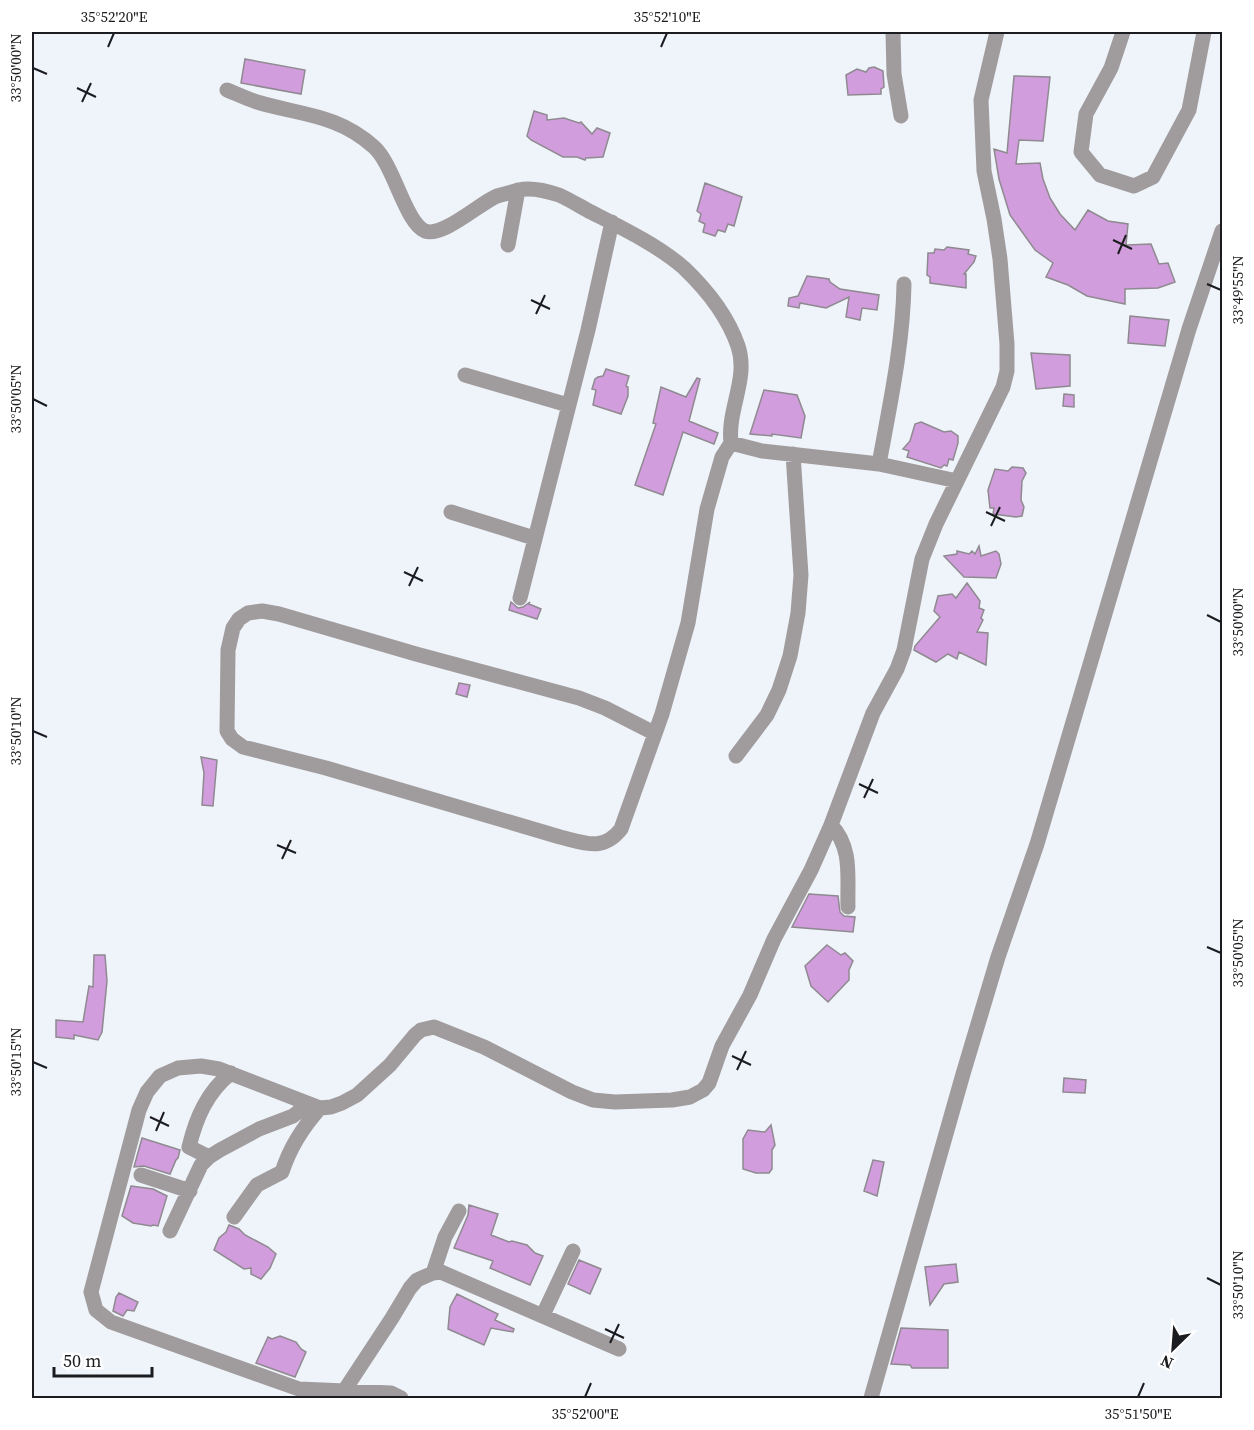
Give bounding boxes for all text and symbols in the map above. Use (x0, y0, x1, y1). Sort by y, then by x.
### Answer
text: 35°52'20"E (80, 6, 148, 27)
text: 35°52'10"E (633, 6, 701, 27)
text: 33°50'00"N (5, 33, 26, 103)
text: 33°49'55"N (1227, 255, 1248, 325)
text: 33°50'05"N (5, 364, 26, 434)
text: 33°50'00"N (1227, 587, 1248, 657)
text: 33°50'10"N (5, 696, 26, 766)
text: 33°50'05"N (1227, 918, 1248, 988)
text: 33°50'15"N (5, 1027, 26, 1097)
text: 33°50'10"N (1227, 1250, 1248, 1320)
north arrow (1143, 1319, 1203, 1379)
scale bar (54, 1340, 152, 1378)
text: 50 m (63, 1348, 101, 1373)
text: N (1156, 1350, 1177, 1375)
text: 35°52'00"E (551, 1403, 619, 1424)
text: 35°51'50"E (1104, 1403, 1172, 1424)

